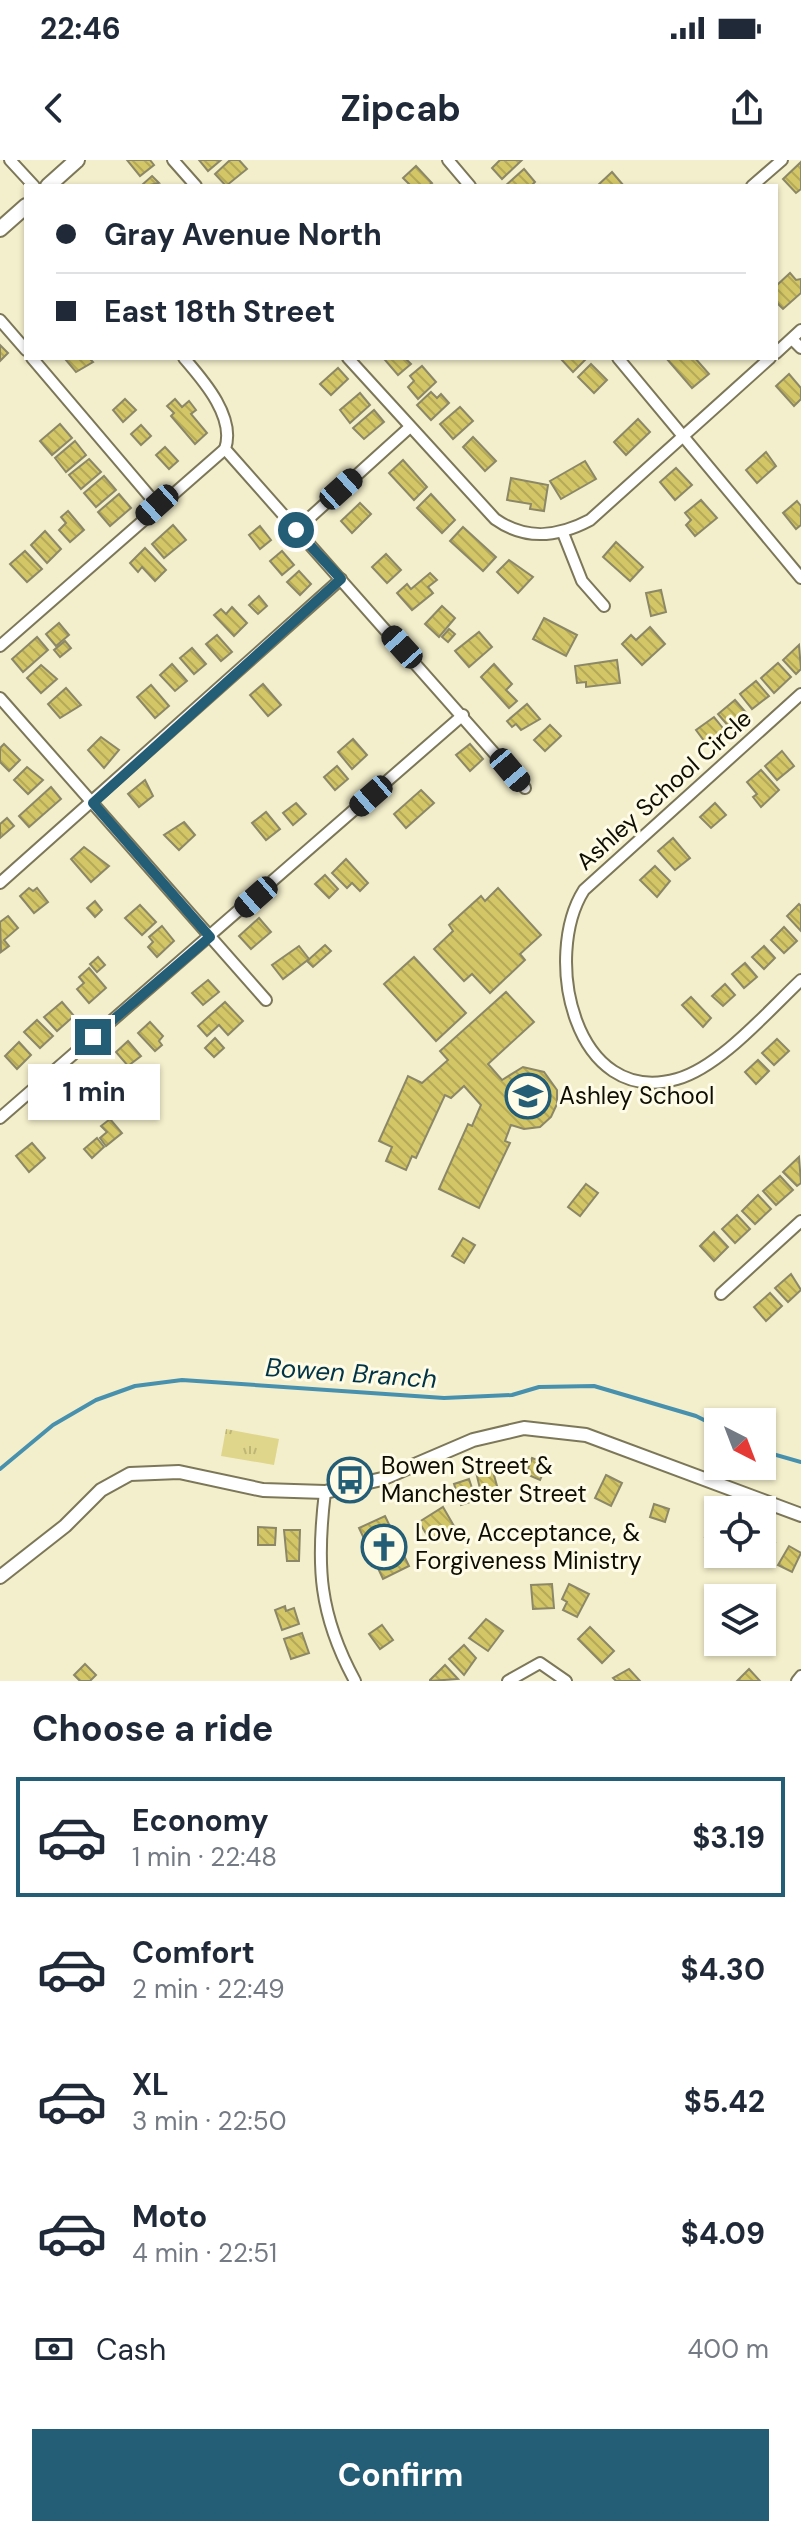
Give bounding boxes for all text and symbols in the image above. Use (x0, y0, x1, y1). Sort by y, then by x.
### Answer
text: 22:46 (40, 9, 121, 48)
text: Zipcab (340, 85, 461, 132)
icon: back (32, 86, 76, 130)
icon: share (725, 86, 769, 130)
text: Gray Avenue North (104, 215, 382, 254)
text: East 18th Street (104, 292, 335, 331)
car (315, 464, 367, 514)
car (131, 480, 183, 530)
route start (278, 512, 314, 548)
car (377, 621, 427, 673)
street label: Ashley School Circle (569, 703, 758, 877)
car (485, 744, 535, 796)
car (345, 771, 397, 821)
car (230, 872, 282, 922)
route end (75, 1019, 111, 1055)
callout: 1 min (27, 1065, 159, 1121)
school or university icon: Ashley School (504, 1072, 552, 1120)
text: 1 min (62, 1075, 126, 1109)
place label: Ashley School (559, 1080, 714, 1111)
water label: Bowen Branch (264, 1350, 438, 1396)
north arrow (704, 1408, 776, 1480)
map controls (704, 1408, 776, 1656)
place label: Bowen Street & Manchester Street (381, 1450, 587, 1509)
bus stop icon: Bowen Street & Manchester Street (326, 1456, 374, 1504)
button: locate (704, 1496, 776, 1568)
place label: Love, Acceptance, & Forgiveness Ministry (415, 1517, 642, 1576)
church icon: Love, Acceptance, & Forgiveness Ministry (360, 1523, 408, 1571)
button: layers (704, 1584, 776, 1656)
text: Choose a ride (32, 1705, 273, 1752)
icon: car (36, 1801, 108, 1873)
text: Economy (132, 1801, 269, 1840)
text: $3.19 (692, 1818, 765, 1857)
text: 1 min · 22:48 (132, 1840, 277, 1874)
icon: car (36, 1933, 108, 2005)
text: Comfort (132, 1933, 255, 1972)
text: $4.30 (681, 1950, 765, 1989)
text: 2 min · 22:49 (132, 1972, 285, 2006)
icon: car (36, 2065, 108, 2137)
text: XL (132, 2065, 169, 2104)
text: $5.42 (684, 2082, 765, 2121)
text: 3 min · 22:50 (132, 2104, 286, 2138)
icon: car (36, 2197, 108, 2269)
text: Moto (132, 2197, 207, 2236)
text: $4.09 (681, 2214, 765, 2253)
text: 4 min · 22:51 (132, 2236, 277, 2270)
icon: cash (32, 2327, 76, 2371)
text: Cash (96, 2330, 166, 2369)
text: 400 m (688, 2332, 769, 2366)
button: Confirm (32, 2429, 769, 2521)

